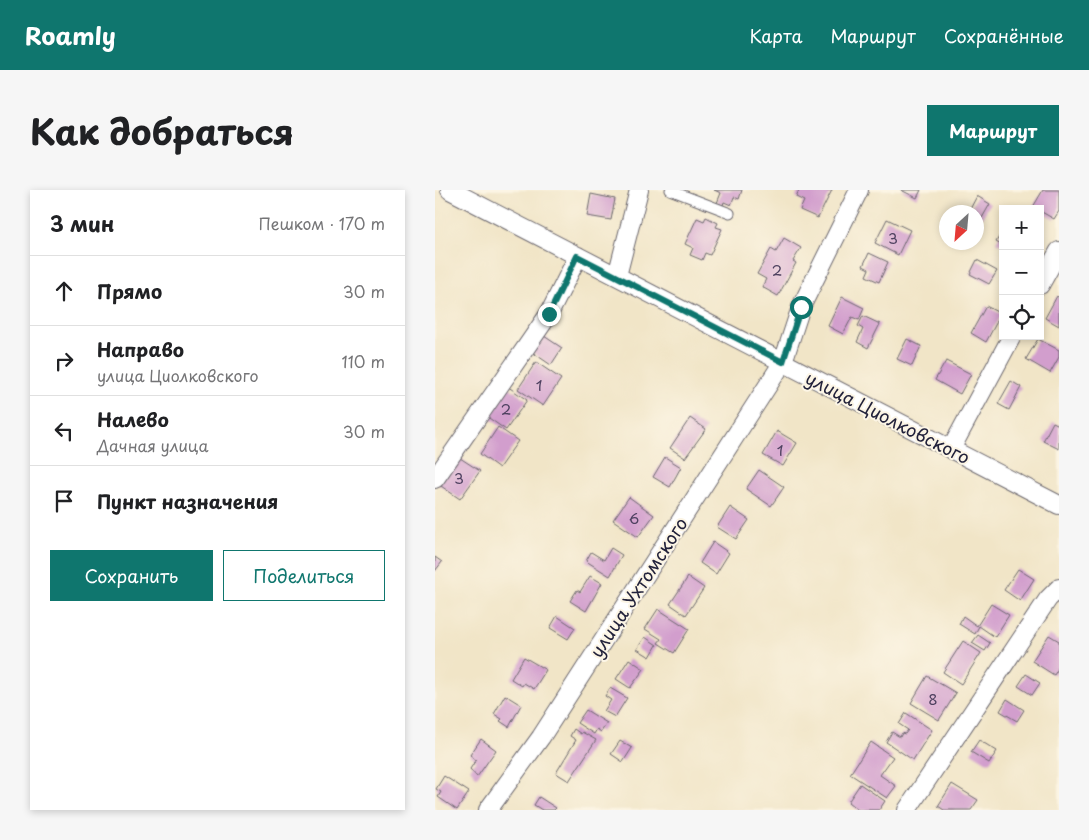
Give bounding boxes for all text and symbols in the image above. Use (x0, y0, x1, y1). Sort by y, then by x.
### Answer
text: Roamly (25, 17, 116, 53)
text: Карта (750, 22, 802, 49)
text: Маршрут (830, 22, 916, 49)
text: Сохранённые (944, 22, 1064, 49)
text: Как добраться (30, 104, 294, 157)
button: Маршрут (927, 105, 1059, 156)
north arrow (939, 205, 984, 250)
map controls (999, 205, 1044, 340)
button: + (999, 205, 1044, 250)
text: 3 мин (50, 207, 114, 239)
text: Пешком · 170 m (258, 211, 385, 235)
house number: 3 (888, 226, 898, 249)
button: − (999, 250, 1044, 295)
house number: 2 (772, 258, 782, 281)
icon: ahead (50, 277, 78, 305)
text: Прямо (97, 277, 162, 305)
text: 30 m (343, 279, 385, 303)
button: locate (999, 295, 1044, 340)
route start (790, 296, 813, 319)
route end (538, 303, 561, 326)
text: Направо (97, 335, 184, 363)
icon: right (50, 347, 78, 375)
text: 110 m (342, 349, 385, 373)
text: улица Циолковского (97, 363, 258, 387)
street label: улица Циолковского (801, 364, 975, 470)
house number: 1 (536, 373, 542, 396)
house number: 2 (501, 397, 511, 420)
text: Налево (97, 405, 169, 433)
icon: left (50, 417, 78, 445)
text: 30 m (343, 419, 385, 443)
text: Дачная улица (97, 433, 209, 457)
house number: 1 (777, 438, 783, 461)
house number: 3 (454, 466, 464, 489)
icon: arrive (50, 487, 78, 515)
text: Пункт назначения (97, 487, 278, 515)
house number: 6 (629, 506, 639, 529)
street label: улица Ухтомского (582, 512, 694, 662)
button: Сохранить (50, 550, 213, 601)
button: Поделиться (223, 550, 385, 601)
house number: 8 (928, 687, 938, 710)

